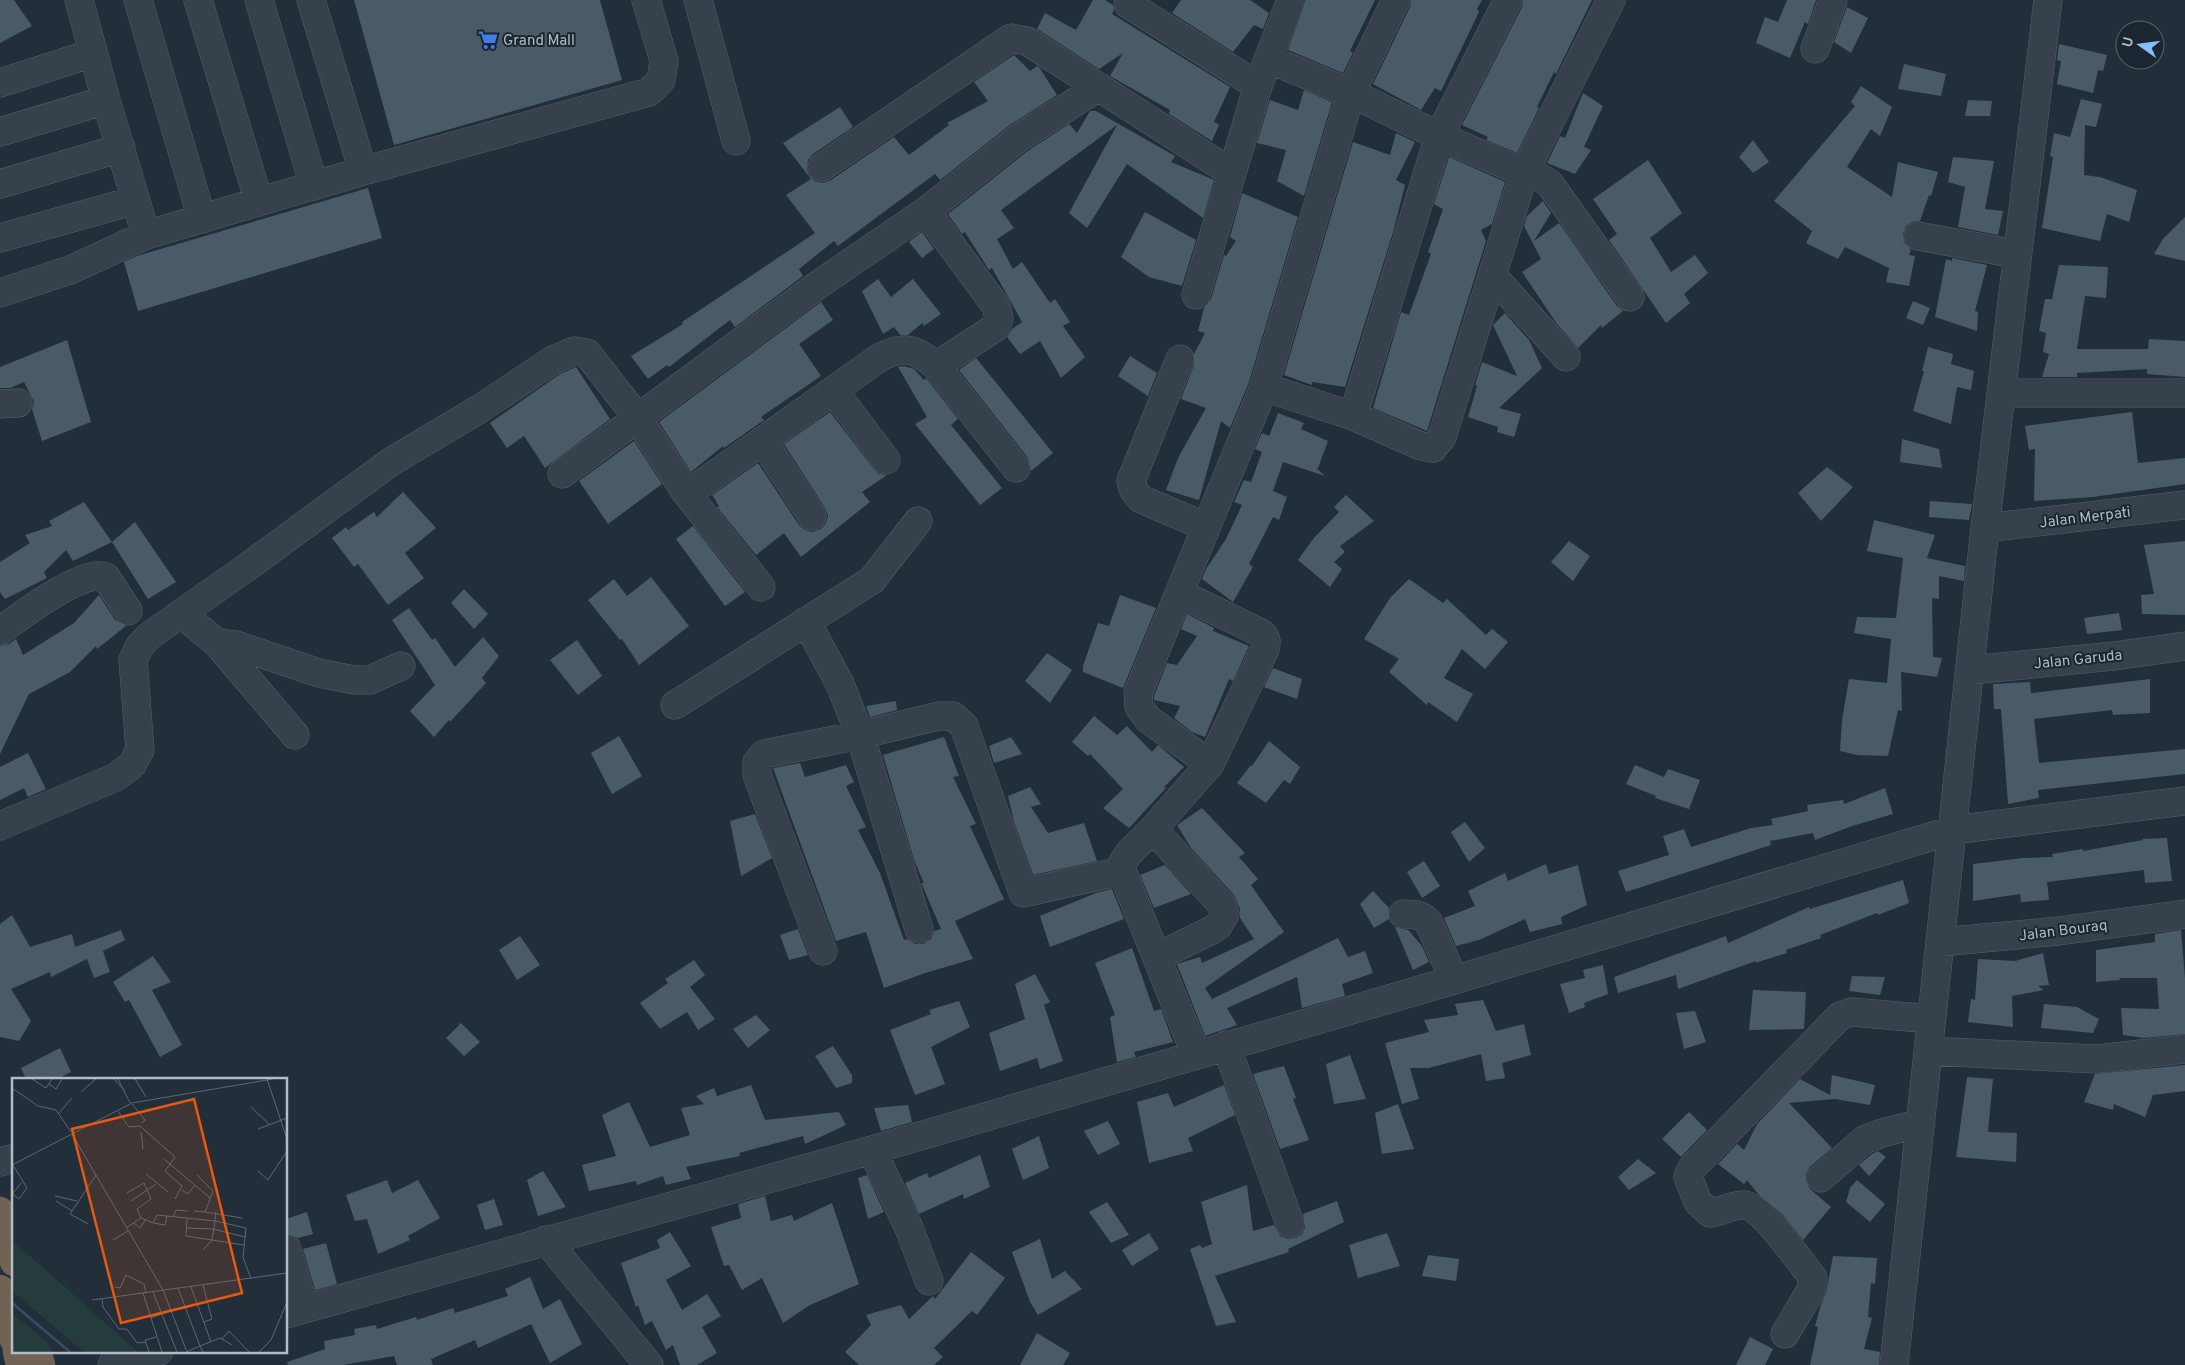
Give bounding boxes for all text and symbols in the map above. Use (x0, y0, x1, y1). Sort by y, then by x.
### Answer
north arrow (2115, 20, 2165, 70)
supermarket icon: Grand Mall (477, 29, 499, 51)
place label: Grand Mall (503, 32, 575, 51)
text: U (2119, 35, 2138, 49)
street label: Jalan Merpati (2039, 503, 2132, 534)
street label: Jalan Garuda (2033, 646, 2123, 675)
street label: Jalan Bouraq (2018, 917, 2109, 946)
inset map (12, 1078, 288, 1352)

